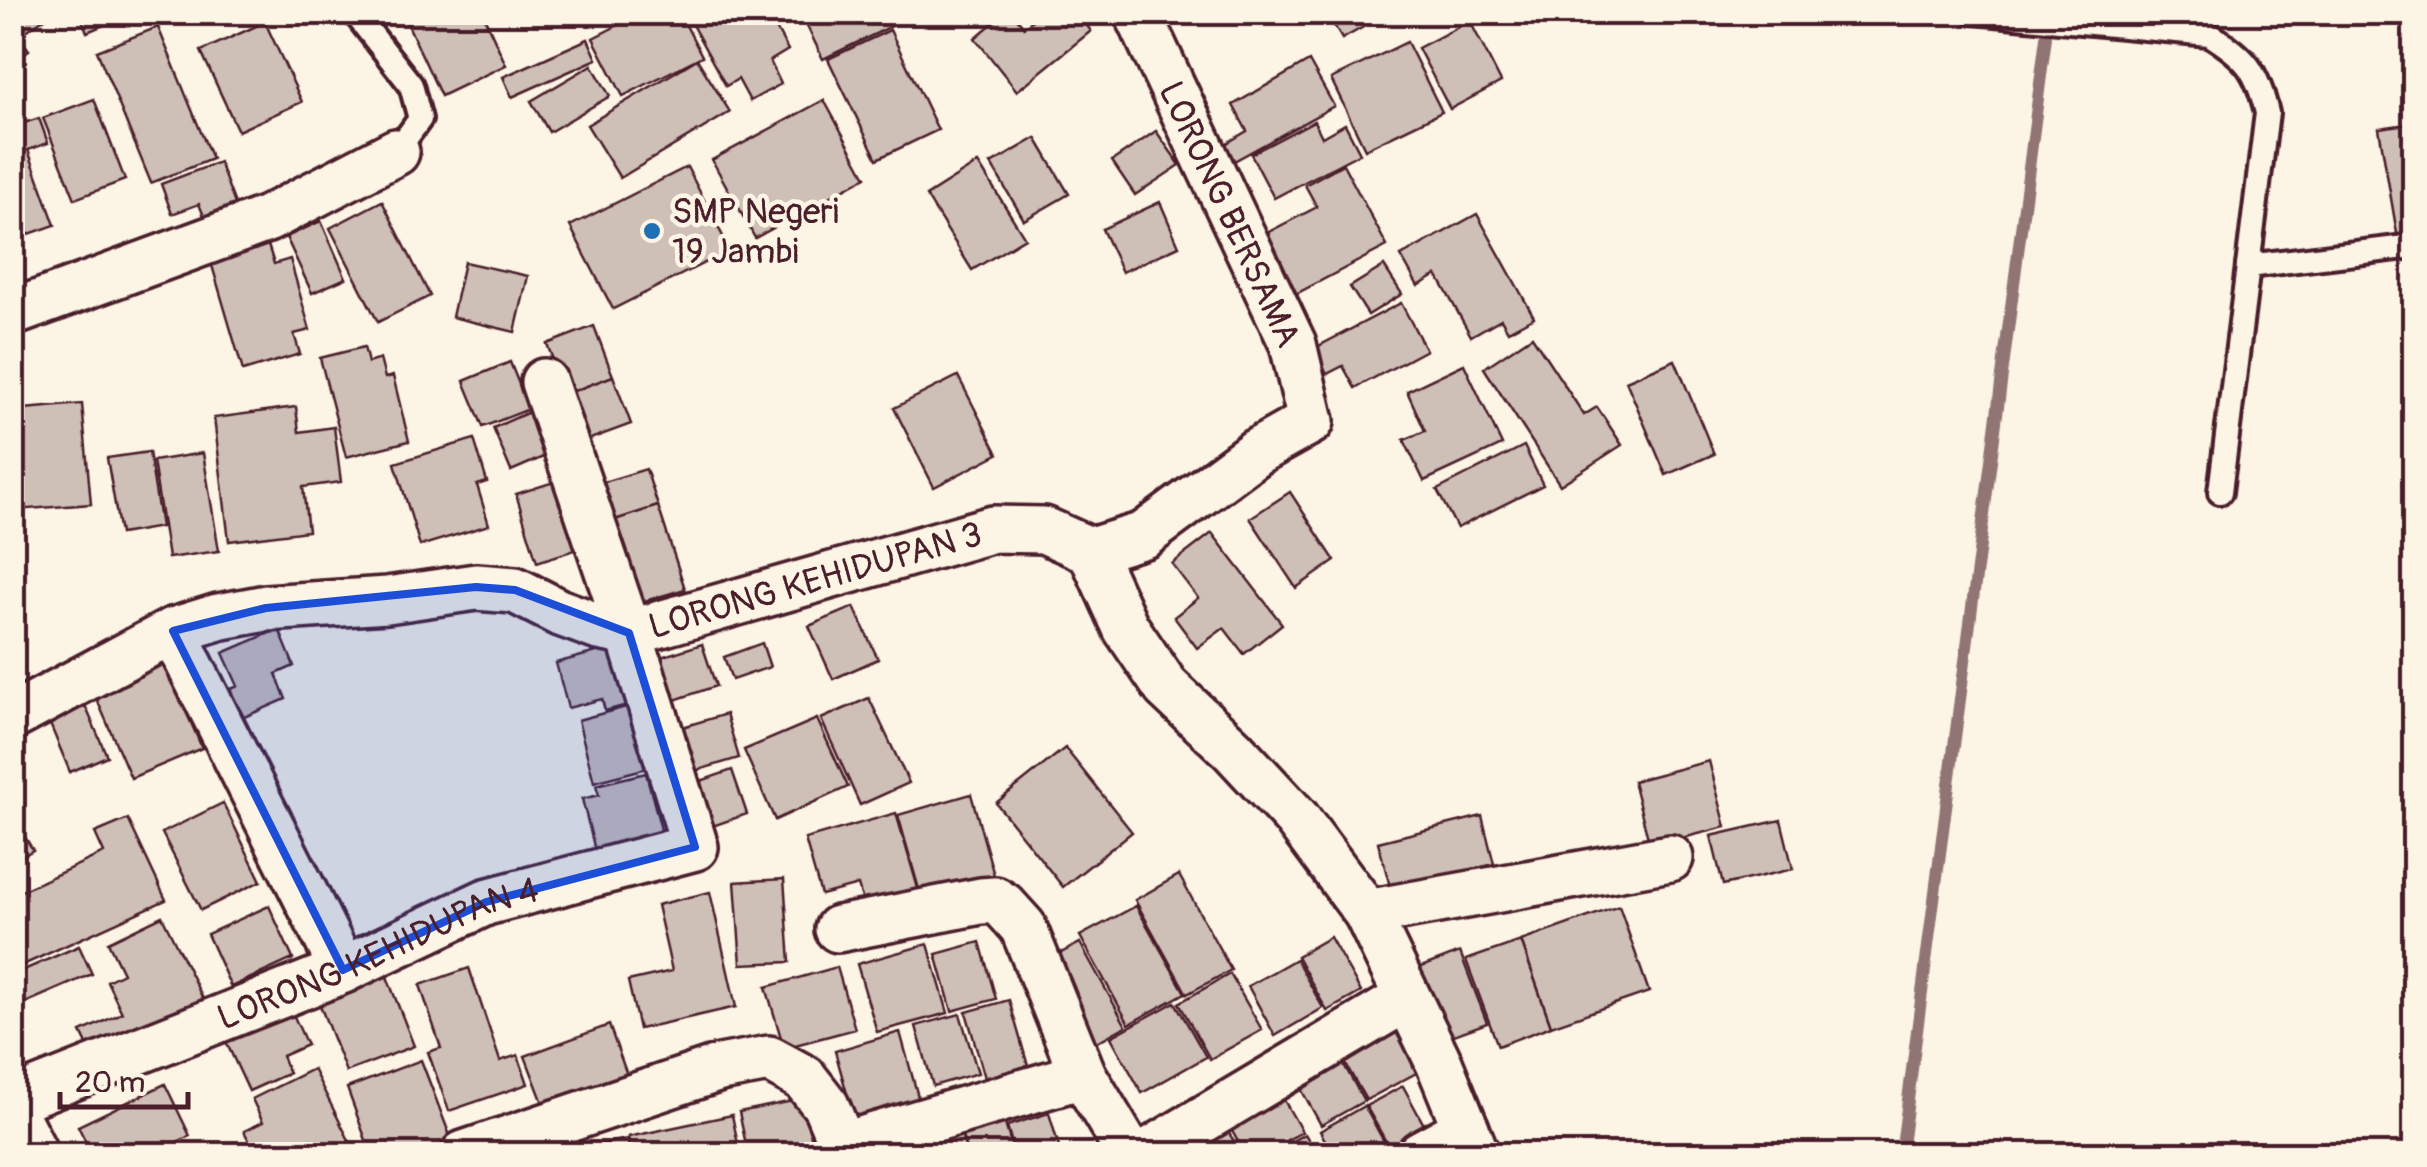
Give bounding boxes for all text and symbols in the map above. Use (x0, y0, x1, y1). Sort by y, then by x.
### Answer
street label: LORONG BERSAMA (1148, 75, 1310, 354)
place label: SMP Negeri 19 Jambi (672, 190, 839, 274)
marker: SMP Negeri 19 Jambi (641, 220, 663, 242)
street label: LORONG KEHIDUPAN 3 (644, 512, 987, 649)
street label: LORONG KEHIDUPAN 4 (211, 868, 543, 1041)
scale bar (60, 1047, 188, 1109)
text: 20 m (75, 1064, 145, 1101)

